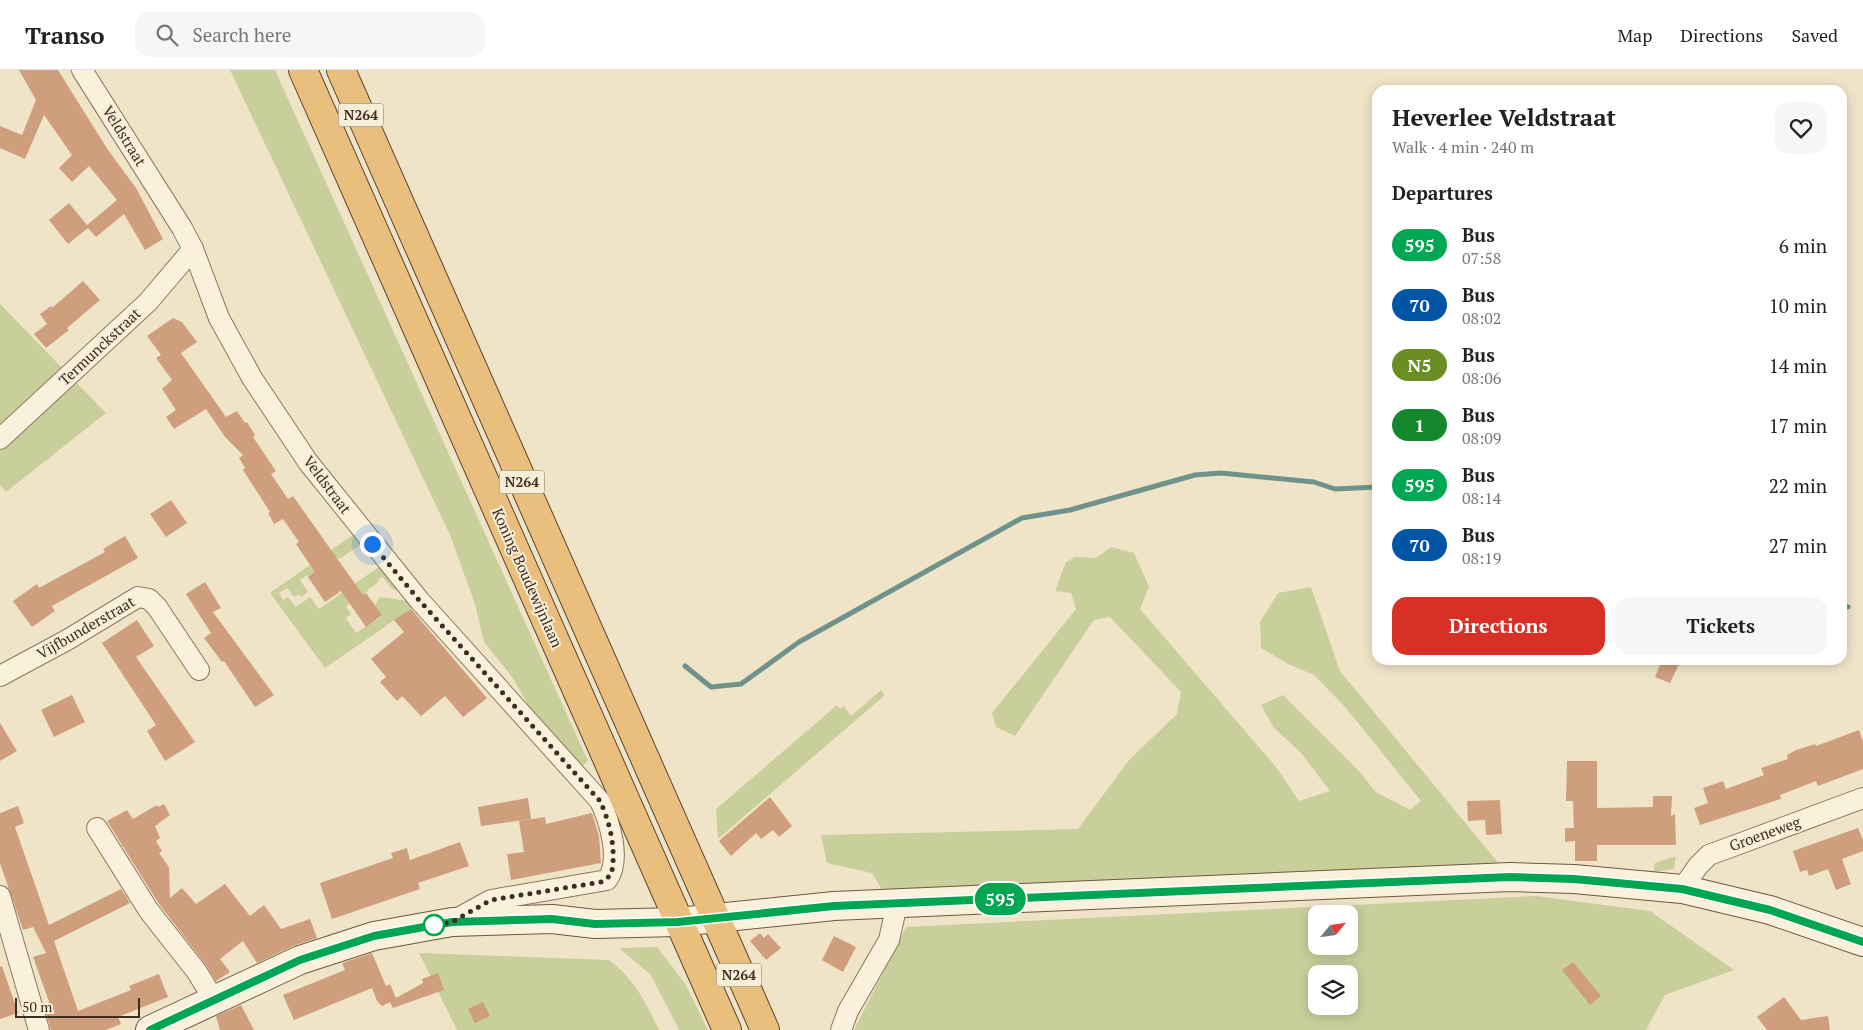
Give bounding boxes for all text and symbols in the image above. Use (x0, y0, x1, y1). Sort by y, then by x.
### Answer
search box (135, 12, 485, 57)
text: Transo (25, 19, 105, 51)
icon: search (153, 21, 181, 49)
text: Search here (193, 22, 291, 47)
text: Map (1617, 23, 1652, 47)
text: Directions (1680, 23, 1763, 47)
text: Saved (1791, 23, 1838, 47)
street label: Veldstraat (98, 101, 152, 170)
text: Heverlee Veldstraat (1392, 101, 1616, 133)
button: heart (1775, 102, 1827, 154)
road number: N264 (338, 104, 384, 126)
text: Walk · 4 min · 240 m (1392, 136, 1534, 158)
text: Departures (1392, 180, 1493, 205)
text: Bus (1462, 222, 1495, 247)
text: 595 (1404, 233, 1435, 257)
text: 6 min (1779, 233, 1827, 258)
text: 07:58 (1462, 247, 1501, 269)
text: Bus (1462, 282, 1495, 307)
text: 70 (1409, 293, 1430, 317)
text: 10 min (1769, 293, 1827, 318)
street label: Termunckstraat (54, 303, 145, 390)
text: 08:02 (1462, 307, 1501, 329)
text: Bus (1462, 342, 1495, 367)
text: N5 (1408, 353, 1431, 377)
text: 14 min (1769, 353, 1827, 378)
text: 08:06 (1462, 367, 1501, 389)
text: Bus (1462, 402, 1495, 427)
text: 1 (1414, 413, 1425, 437)
text: 17 min (1769, 413, 1827, 438)
text: 08:09 (1462, 427, 1501, 449)
street label: Veldstraat (299, 451, 356, 518)
text: Bus (1462, 462, 1495, 487)
road number: N264 (500, 471, 544, 494)
text: 595 (1404, 473, 1435, 497)
text: 22 min (1769, 473, 1827, 498)
text: 08:14 (1462, 487, 1501, 509)
street label: Koning Boudewijnlaan (488, 505, 568, 650)
text: Bus (1462, 522, 1495, 547)
your location (360, 532, 385, 557)
text: 70 (1409, 533, 1430, 557)
text: 27 min (1769, 533, 1827, 558)
text: 08:19 (1462, 547, 1501, 569)
street label: Vijfbunderstraat (33, 591, 139, 663)
button: Directions (1392, 597, 1605, 655)
button: Tickets (1615, 597, 1827, 655)
street label: Groeneweg (1726, 811, 1804, 855)
line badge: 595 (971, 883, 1029, 915)
text: 595 (985, 887, 1015, 911)
north arrow (1308, 905, 1358, 955)
map controls (1308, 905, 1358, 1015)
unlabelled marker (423, 914, 445, 936)
road number: N264 (716, 964, 762, 986)
button: layers (1308, 965, 1358, 1015)
scale bar (15, 995, 140, 1018)
text: 50 m (22, 997, 52, 1016)

